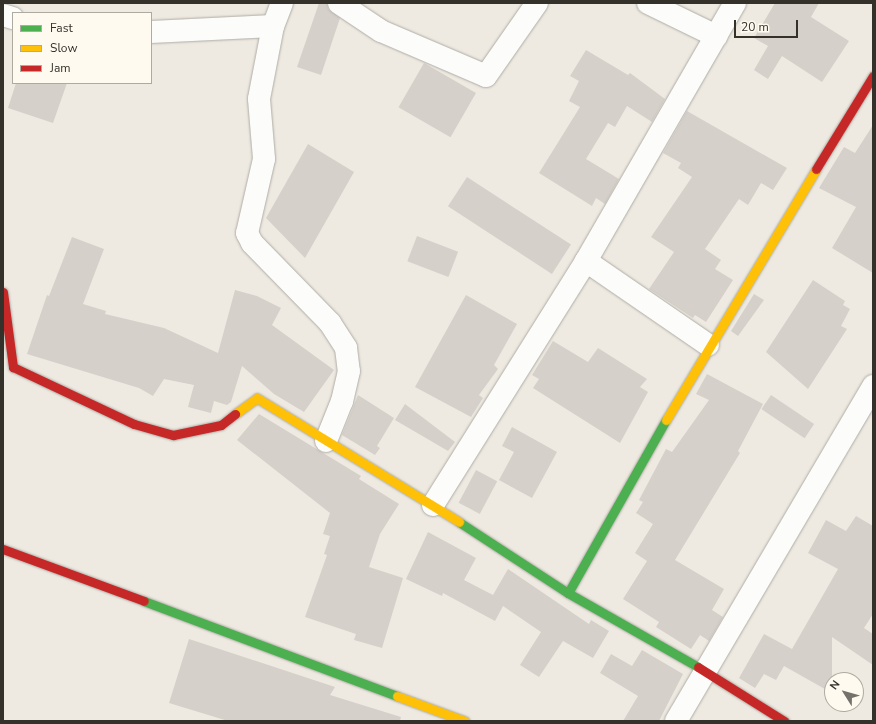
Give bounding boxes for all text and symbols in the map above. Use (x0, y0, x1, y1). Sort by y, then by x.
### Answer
legend (12, 12, 152, 84)
scale bar (736, 12, 800, 38)
text: 20 m (741, 19, 769, 35)
text: Fast (50, 20, 73, 36)
text: Slow (50, 40, 78, 56)
text: Jam (50, 60, 71, 76)
north arrow (824, 672, 864, 712)
text: N (826, 677, 843, 693)

